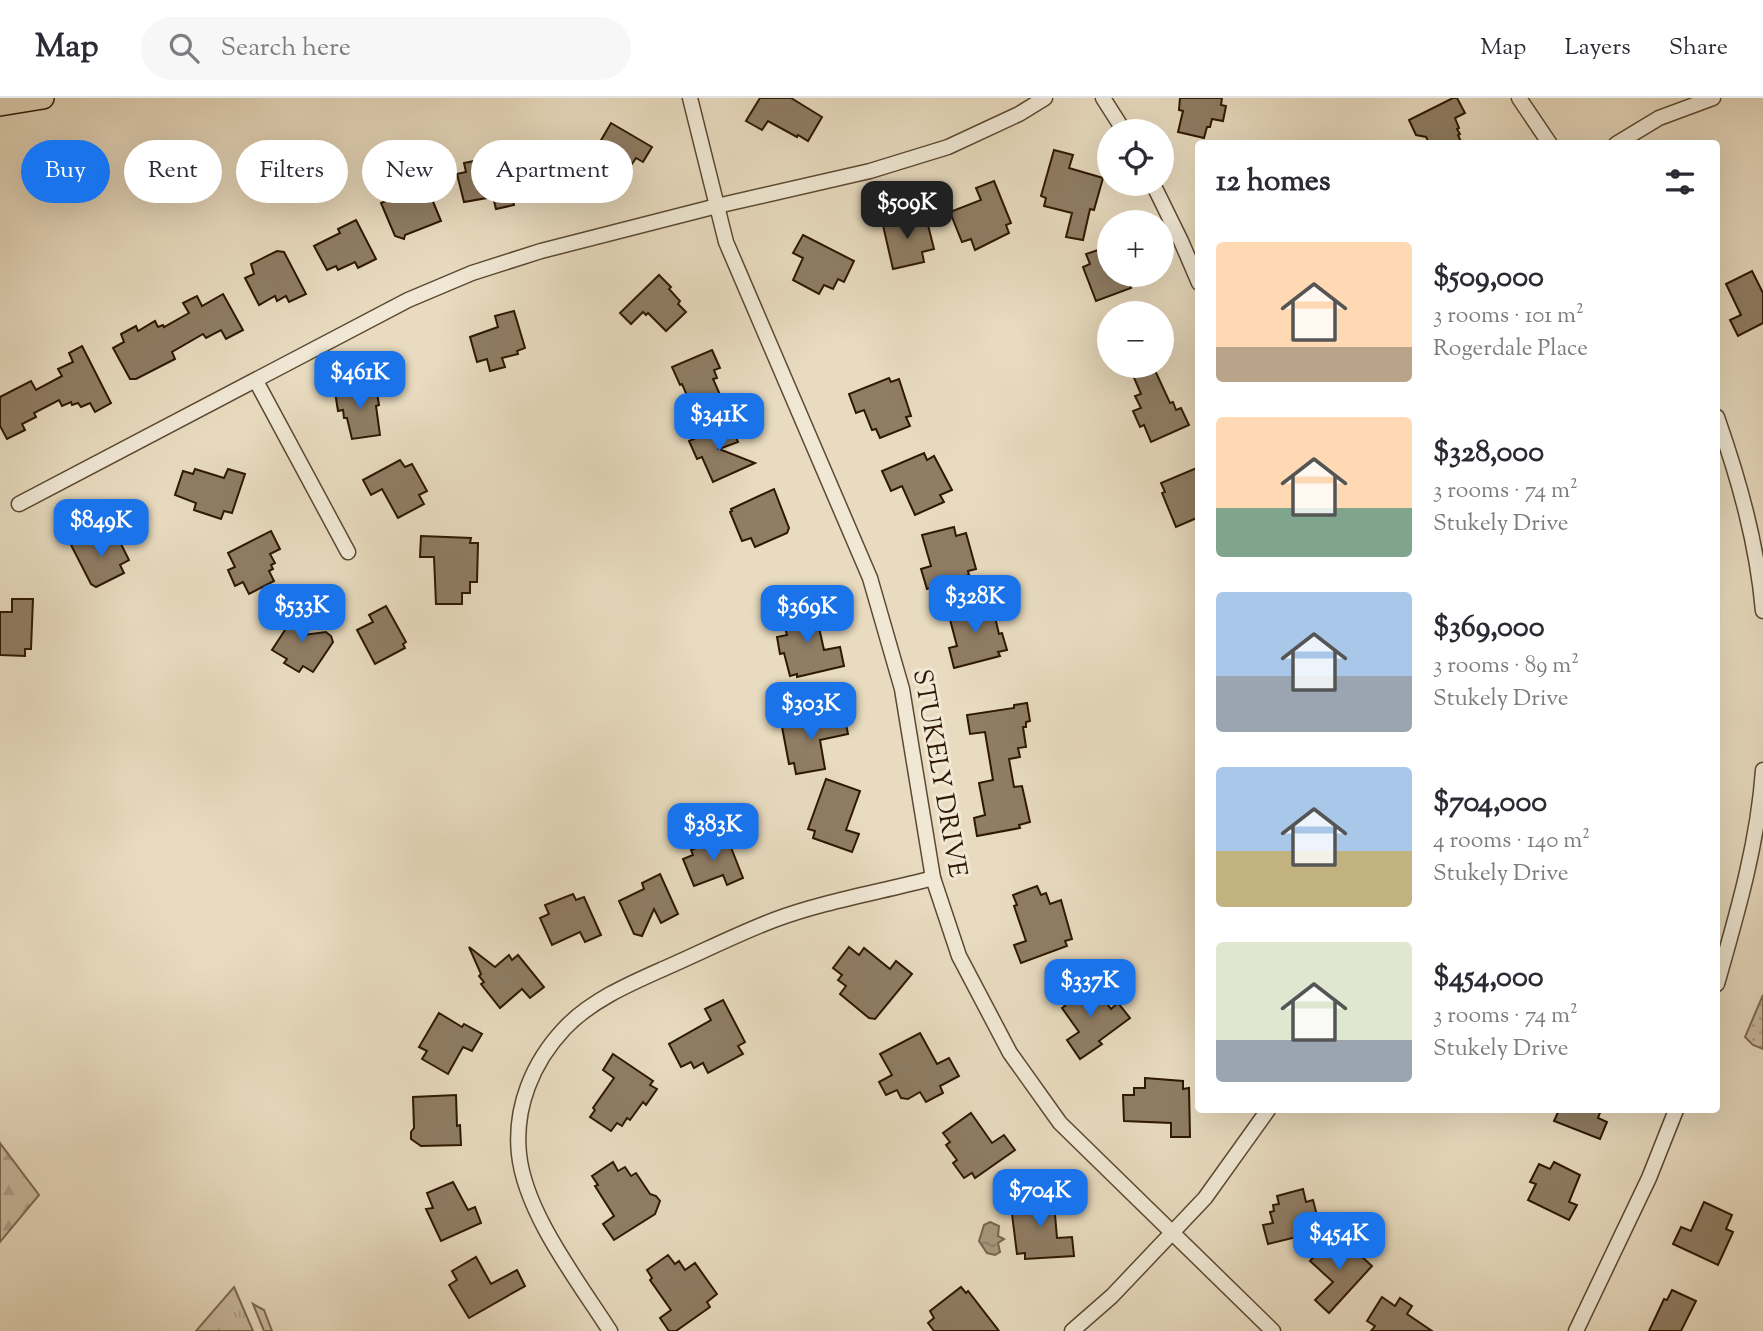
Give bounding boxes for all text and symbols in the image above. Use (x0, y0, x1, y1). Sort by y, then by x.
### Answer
search box (141, 17, 631, 80)
text: Map (35, 24, 99, 72)
icon: search (165, 29, 203, 67)
text: Search here (221, 30, 351, 67)
text: Map (1480, 31, 1526, 65)
text: Layers (1564, 31, 1631, 65)
text: Share (1669, 31, 1728, 65)
map controls (1097, 119, 1174, 378)
button: locate (1097, 119, 1174, 196)
chip: Buy (21, 140, 110, 203)
chip: Rent (124, 140, 222, 203)
chip: Filters (236, 140, 348, 203)
chip: New (362, 140, 457, 203)
chip: Apartment (471, 140, 633, 203)
text: 12 homes (1216, 161, 1331, 204)
icon: filters (1661, 163, 1699, 201)
pin: $509K (858, 181, 956, 241)
text: $509K (877, 187, 937, 220)
button: + (1097, 210, 1174, 287)
text: $509,000 (1433, 257, 1544, 300)
icon: home (1272, 270, 1356, 354)
text: 3 rooms · 101 m² (1433, 300, 1584, 333)
button: − (1097, 301, 1174, 378)
text: Rogerdale Place (1433, 333, 1588, 366)
pin: $461K (311, 352, 409, 411)
text: $461K (330, 357, 390, 390)
pin: $341K (670, 394, 768, 453)
text: $341K (690, 399, 748, 432)
text: $328,000 (1433, 432, 1544, 475)
icon: home (1272, 445, 1356, 529)
text: 3 rooms · 74 m² (1433, 475, 1578, 508)
pin: $849K (52, 500, 150, 559)
text: $849K (70, 505, 132, 538)
text: Stukely Drive (1433, 508, 1568, 541)
pin: $328K (926, 575, 1024, 635)
text: $328K (945, 581, 1005, 614)
pin: $533K (253, 584, 351, 644)
pin: $369K (758, 586, 856, 645)
text: $533K (274, 590, 330, 623)
text: $369K (777, 591, 837, 624)
text: $369,000 (1433, 607, 1545, 650)
icon: home (1272, 620, 1356, 704)
text: 3 rooms · 89 m² (1433, 650, 1579, 683)
street label: STUKELY DRIVE (902, 666, 975, 881)
pin: $303K (762, 682, 860, 742)
text: Stukely Drive (1433, 683, 1568, 716)
text: $303K (781, 688, 841, 721)
text: $704,000 (1433, 782, 1547, 825)
icon: home (1272, 795, 1356, 879)
pin: $383K (664, 804, 762, 863)
text: $383K (684, 809, 743, 842)
text: 4 rooms · 140 m² (1433, 825, 1590, 858)
text: Stukely Drive (1433, 858, 1568, 891)
text: $454,000 (1433, 957, 1544, 1000)
pin: $337K (1041, 960, 1139, 1019)
text: $337K (1060, 965, 1120, 998)
icon: home (1272, 970, 1356, 1054)
text: 3 rooms · 74 m² (1433, 1000, 1578, 1033)
text: Stukely Drive (1433, 1033, 1568, 1066)
pin: $704K (991, 1170, 1089, 1229)
text: $704K (1009, 1175, 1071, 1208)
pin: $454K (1290, 1212, 1388, 1272)
text: $454K (1309, 1218, 1369, 1251)

